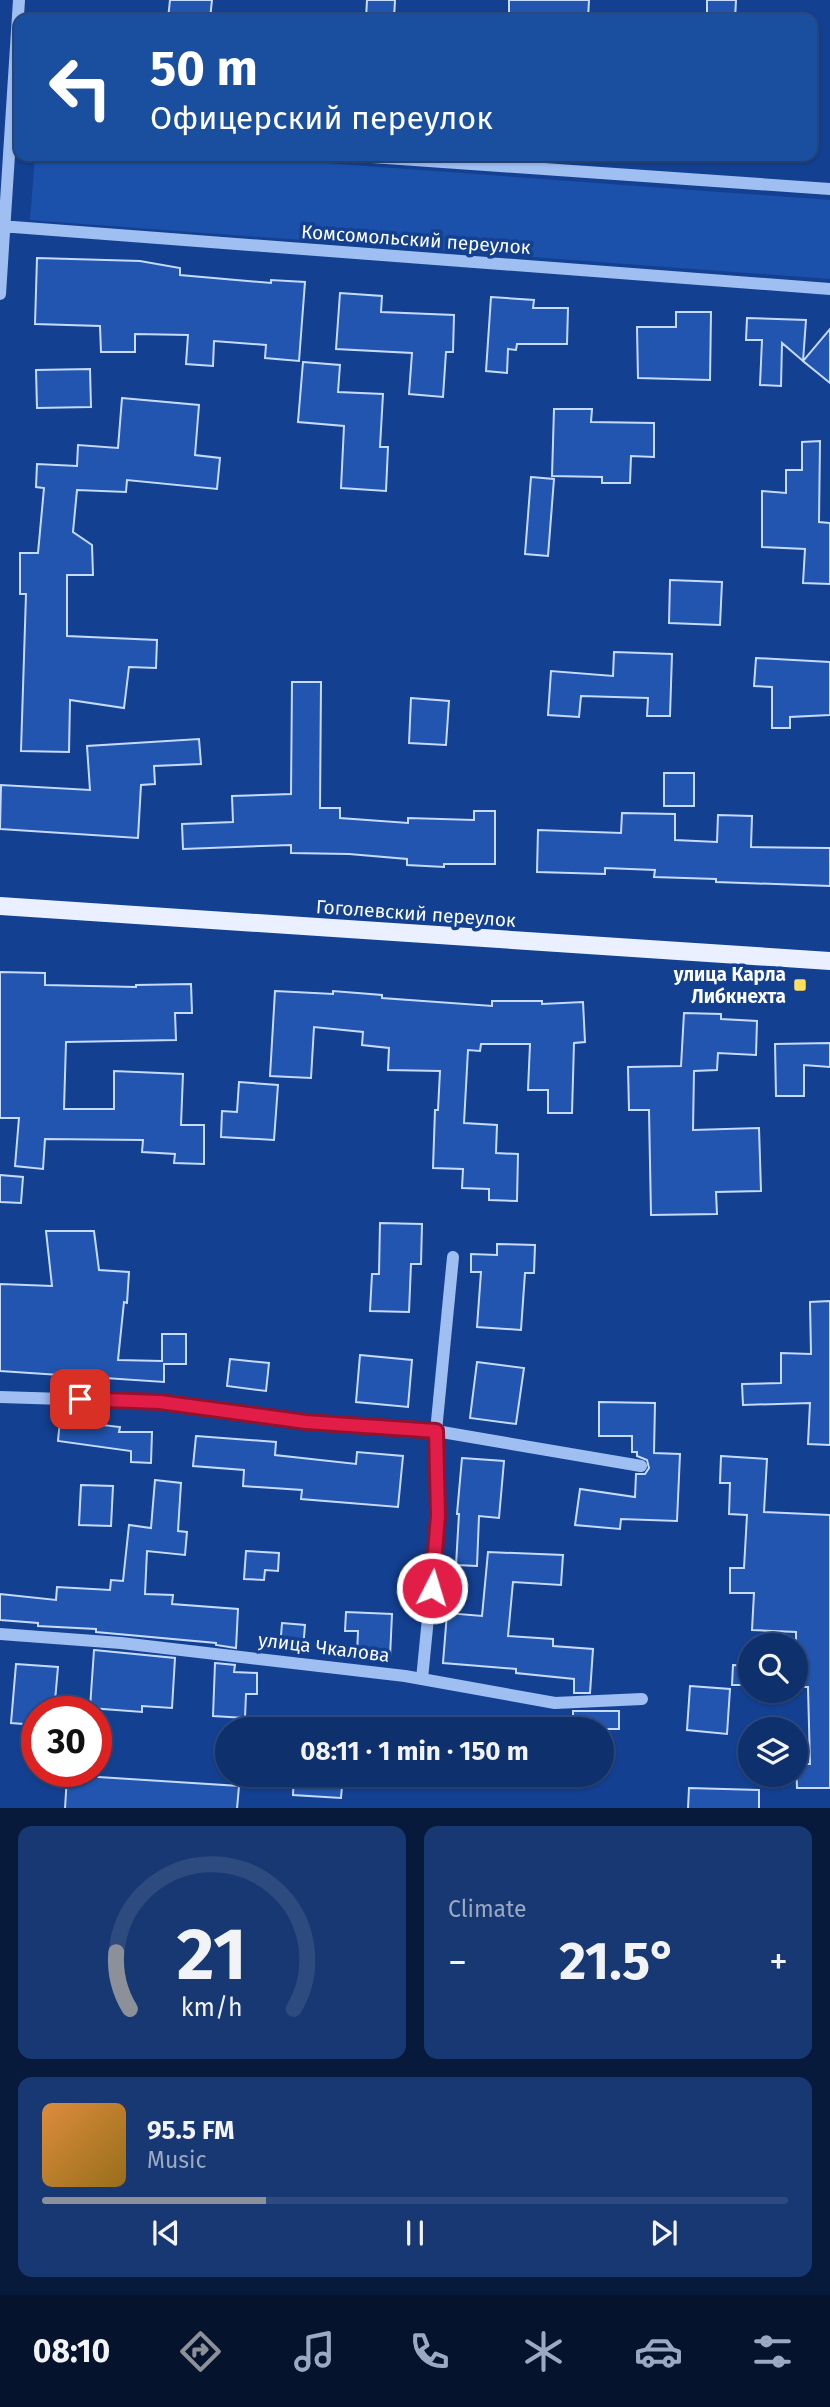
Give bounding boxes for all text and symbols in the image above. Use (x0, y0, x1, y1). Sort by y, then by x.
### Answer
text: 50 m (150, 39, 258, 98)
icon: left (35, 42, 126, 133)
text: Офицерский переулок (150, 99, 493, 137)
street label: Комсомольский переулок (300, 220, 532, 259)
street label: Гоголевский переулок (315, 895, 517, 932)
place label: улица Карла Либкнехта (673, 963, 786, 1008)
marker: улица Карла Либкнехта (792, 977, 808, 993)
pin (50, 1369, 110, 1429)
icon: arrive (61, 1380, 99, 1418)
position arrow (395, 1551, 469, 1625)
street label: улица Чкалова (257, 1628, 391, 1667)
map controls (738, 1633, 808, 1787)
button: search (738, 1633, 808, 1703)
speed limit sign: 30 (21, 1696, 112, 1787)
button: layers (738, 1717, 808, 1787)
text: 08:11 · 1 min · 150 m (300, 1736, 529, 1767)
text: Climate (448, 1895, 527, 1923)
text: 21 (177, 1911, 247, 1998)
text: 21.5° (559, 1930, 677, 1993)
text: − (448, 1939, 467, 1985)
text: + (769, 1939, 788, 1985)
text: km/h (181, 1992, 243, 2022)
text: 95.5 FM (147, 2115, 235, 2146)
text: Music (147, 2146, 207, 2174)
icon: previous (147, 2214, 185, 2252)
icon: pause (396, 2214, 434, 2252)
icon: next (645, 2214, 683, 2252)
icon: directions (176, 2327, 225, 2376)
icon: music (290, 2327, 339, 2376)
icon: phone (405, 2327, 454, 2376)
icon: climate (519, 2327, 568, 2376)
icon: car (634, 2327, 683, 2376)
icon: filters (748, 2327, 797, 2376)
text: 08:10 (33, 2332, 110, 2370)

